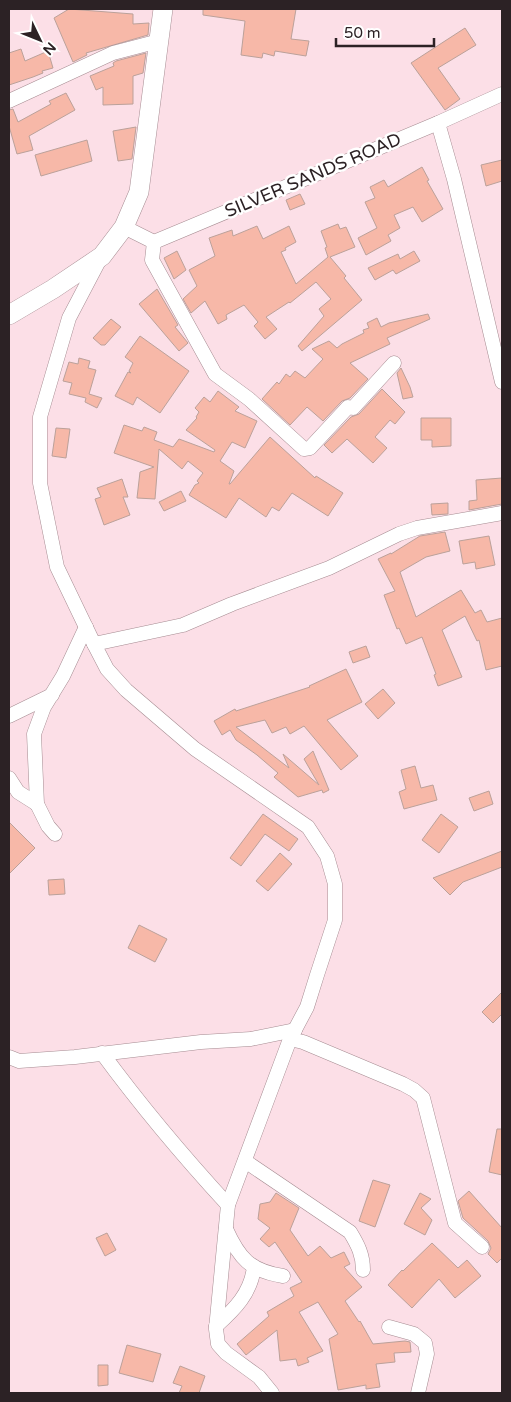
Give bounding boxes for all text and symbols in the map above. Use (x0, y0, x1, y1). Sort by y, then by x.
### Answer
north arrow (15, 15, 65, 65)
scale bar (336, 15, 434, 47)
text: 50 m (344, 24, 381, 42)
text: N (39, 39, 59, 58)
street label: SILVER SANDS ROAD (221, 128, 405, 222)

